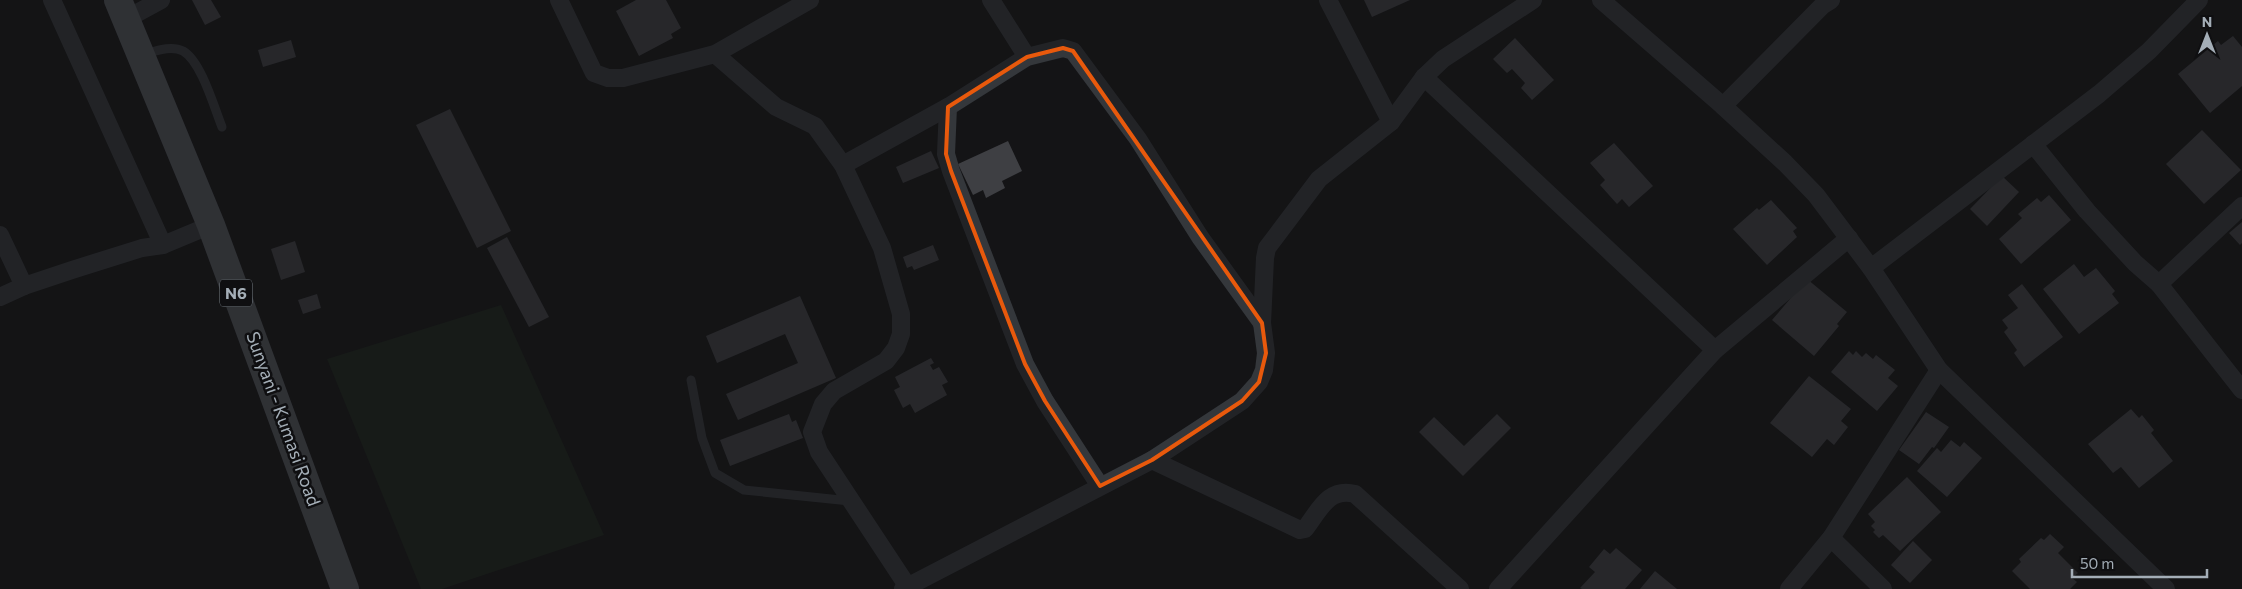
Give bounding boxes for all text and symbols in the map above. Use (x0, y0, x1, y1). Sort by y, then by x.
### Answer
north arrow (2182, 10, 2232, 60)
text: N (2202, 13, 2212, 30)
road number: N6 (220, 280, 252, 306)
street label: Sunyani - Kumasi Road (242, 328, 326, 509)
scale bar (2072, 546, 2207, 578)
text: 50 m (2080, 554, 2114, 572)

